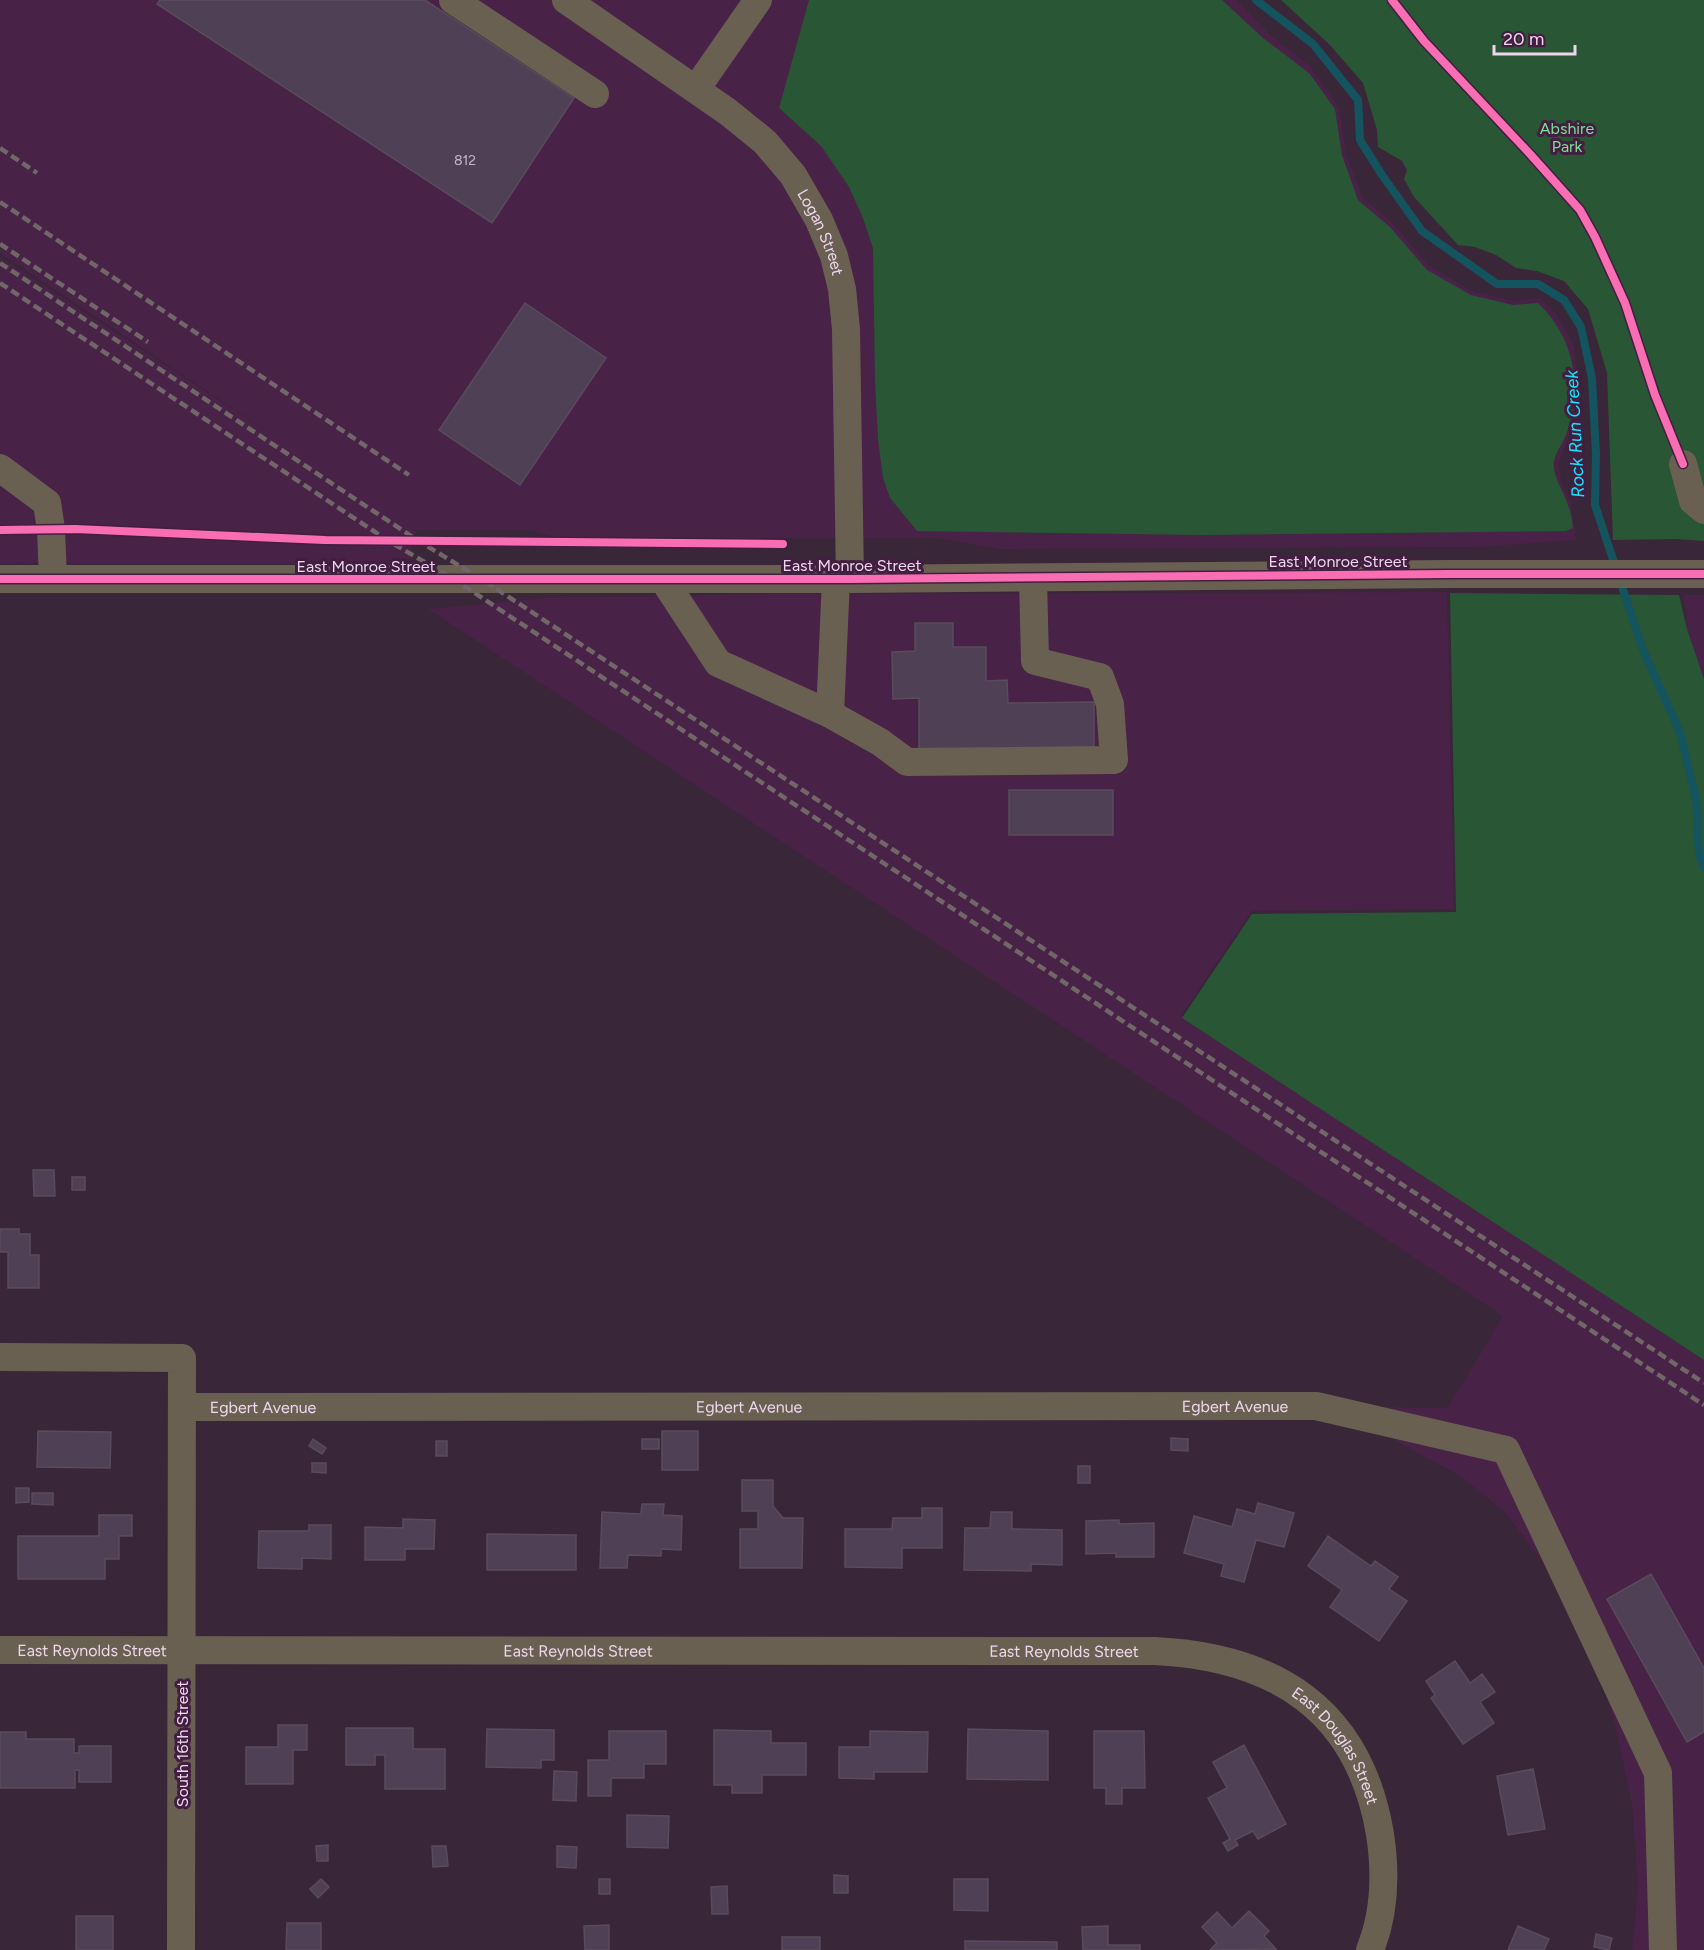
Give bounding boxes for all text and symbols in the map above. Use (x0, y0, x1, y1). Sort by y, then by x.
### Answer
scale bar (1494, 18, 1575, 56)
text: 20 m (1503, 28, 1544, 50)
park label: Abshire Park (1540, 119, 1594, 156)
house number: 812 (454, 152, 476, 169)
street label: Logan Street (794, 186, 848, 277)
water label: Rock Run Creek (1561, 368, 1589, 498)
street label: East Monroe Street (1268, 552, 1408, 571)
street label: East Monroe Street (782, 556, 922, 575)
street label: East Monroe Street (296, 557, 436, 576)
street label: Egbert Avenue (210, 1397, 317, 1416)
street label: Egbert Avenue (696, 1397, 803, 1416)
street label: Egbert Avenue (1182, 1397, 1289, 1416)
street label: East Reynolds Street (17, 1641, 167, 1660)
street label: East Reynolds Street (503, 1641, 653, 1660)
street label: East Reynolds Street (989, 1641, 1139, 1660)
street label: South 16th Street (173, 1681, 192, 1807)
street label: East Douglas Street (1289, 1683, 1382, 1807)

